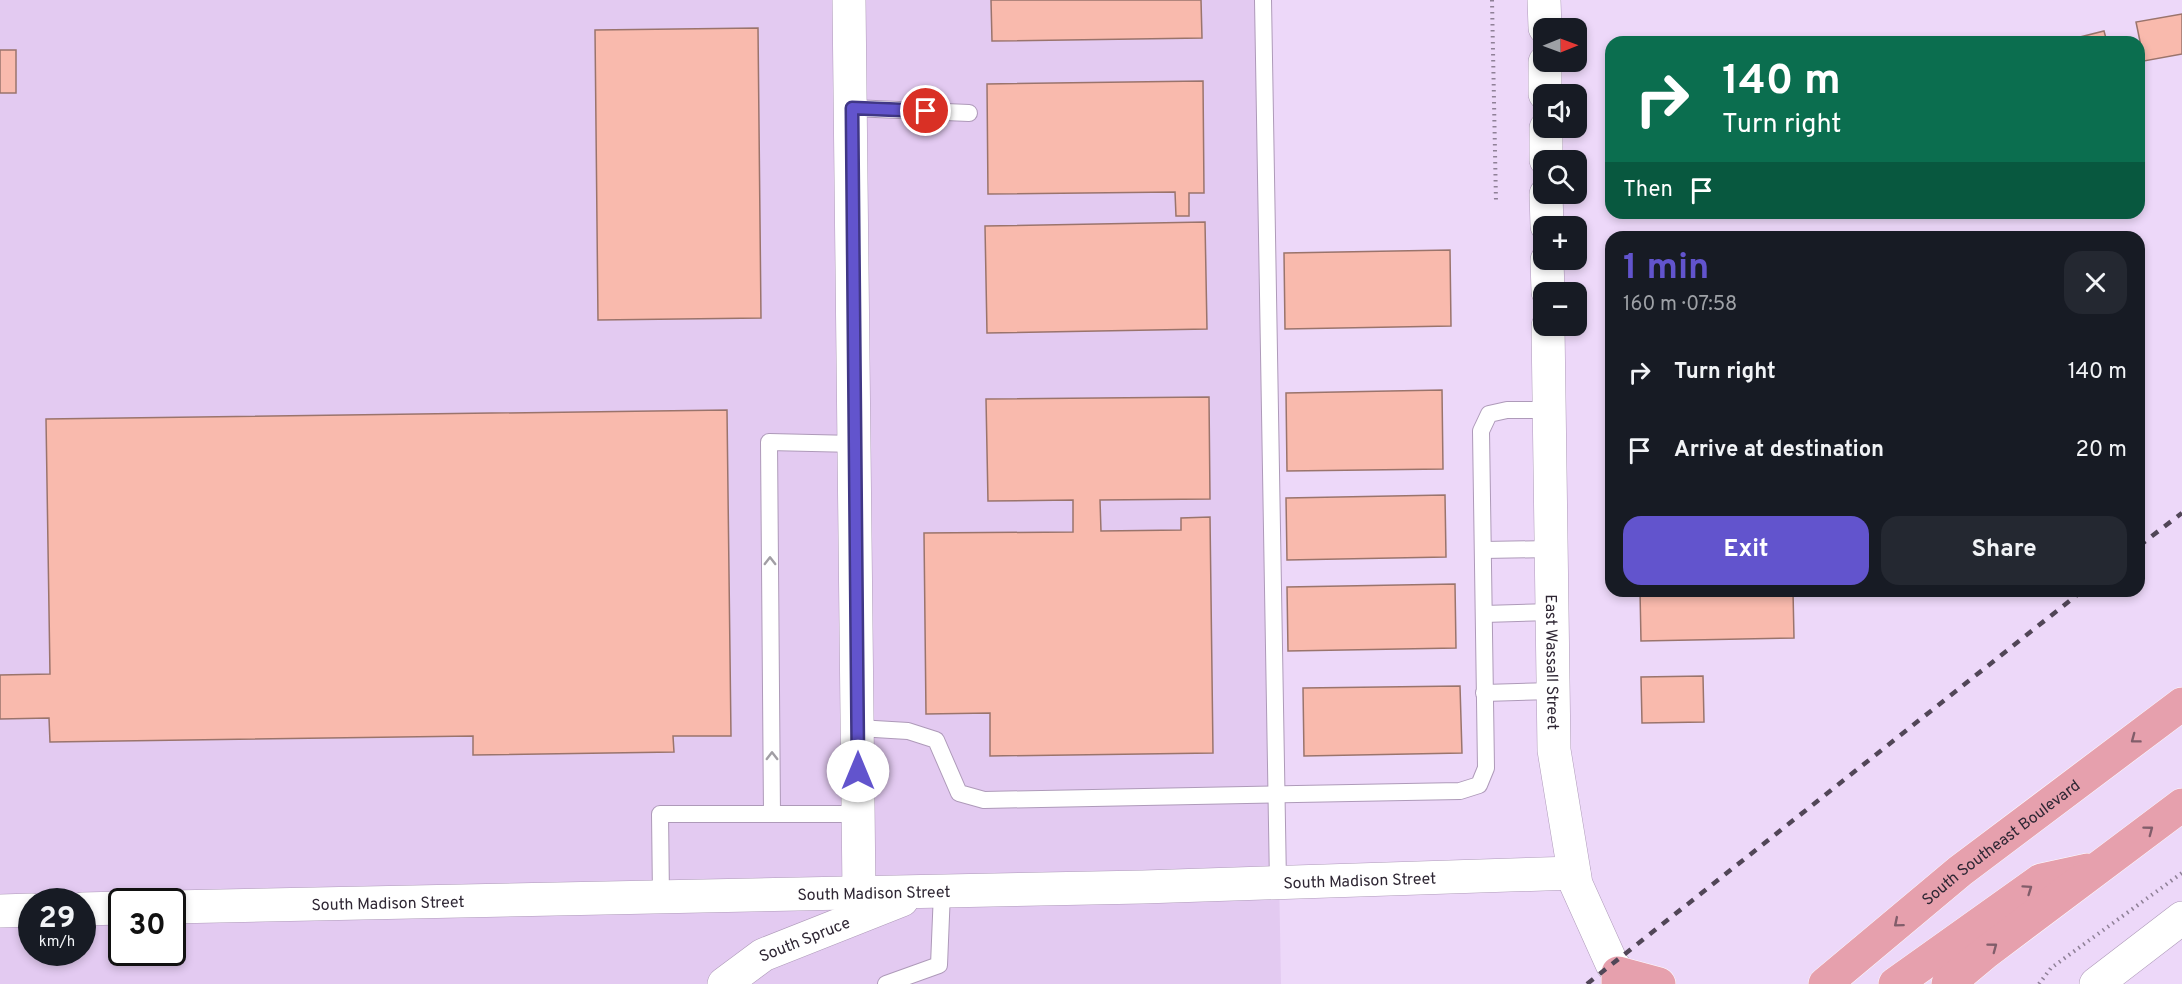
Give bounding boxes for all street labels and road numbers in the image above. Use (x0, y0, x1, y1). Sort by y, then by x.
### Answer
street label: East Wassall Street (1540, 594, 1562, 730)
street label: South Southeast Boulevard (1919, 776, 2085, 911)
street label: South Madison Street (1283, 869, 1437, 894)
street label: South Madison Street (797, 883, 951, 906)
street label: South Madison Street (311, 893, 465, 916)
street label: South Spruce (757, 914, 853, 968)

